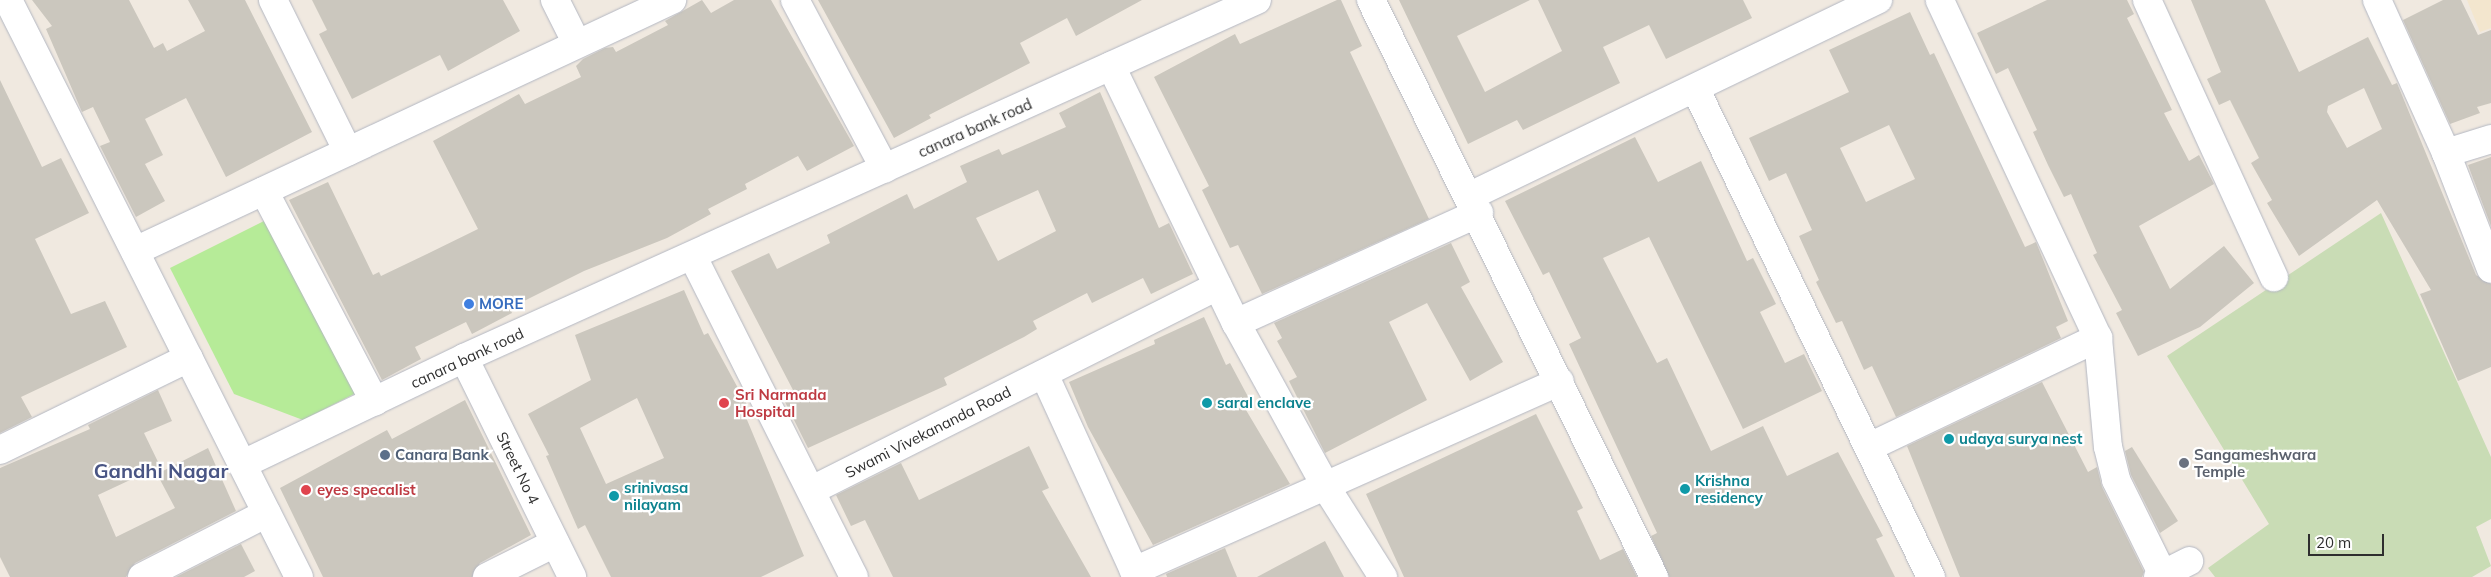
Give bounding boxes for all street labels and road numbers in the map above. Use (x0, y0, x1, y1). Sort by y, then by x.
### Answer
street label: canara bank road (915, 95, 1035, 161)
street label: canara bank road (408, 324, 526, 392)
street label: Swami Vivekananda Road (842, 382, 1014, 482)
street label: Street No 4 (493, 429, 543, 507)

